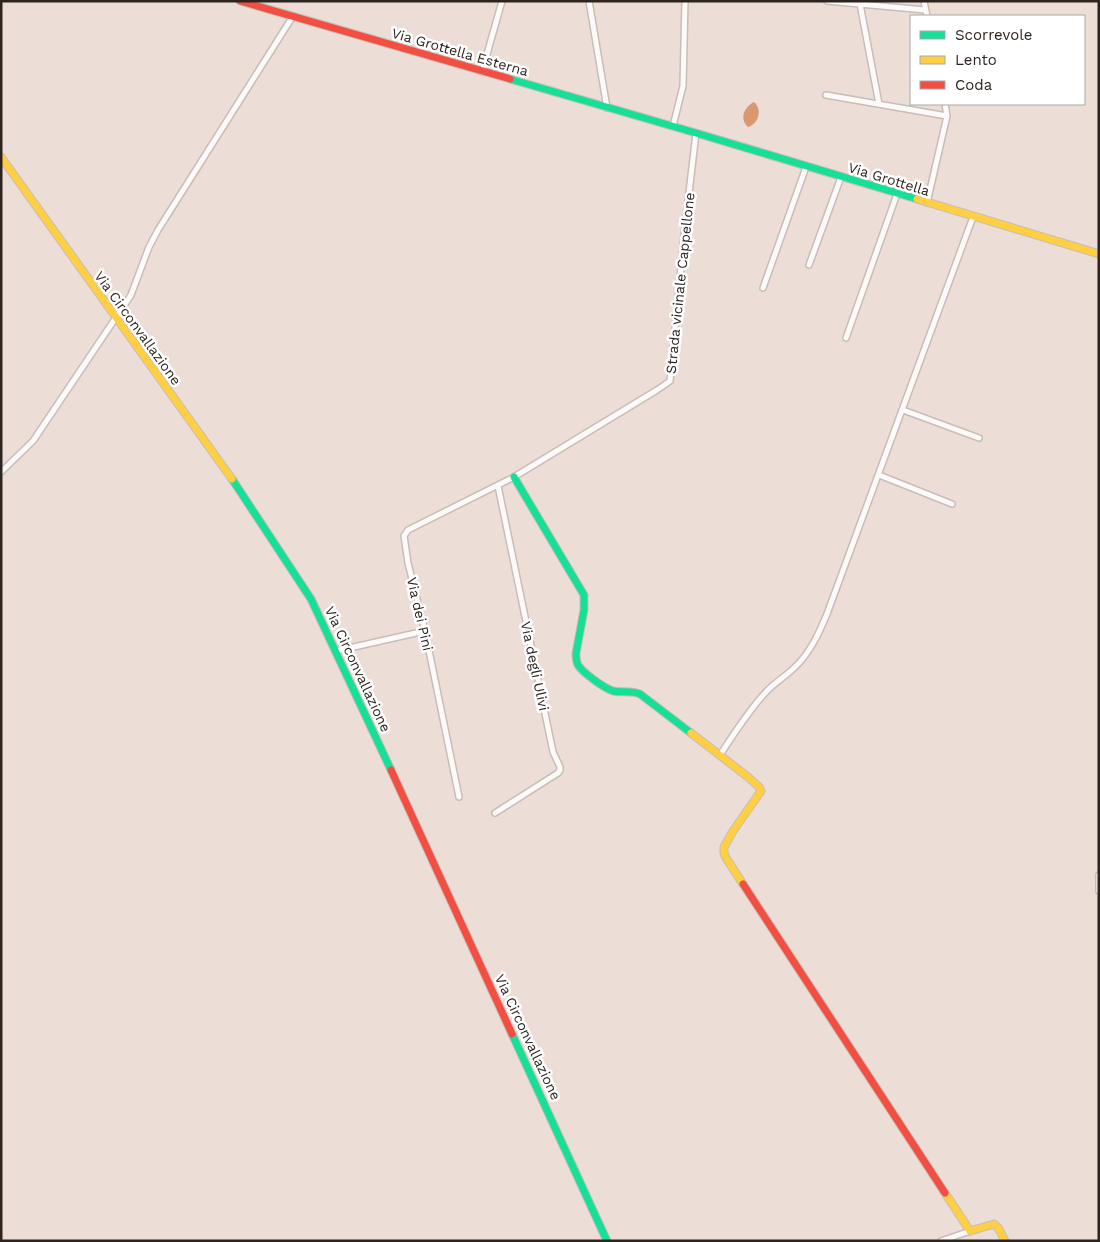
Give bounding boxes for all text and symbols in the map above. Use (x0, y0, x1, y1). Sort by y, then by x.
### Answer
legend (910, 15, 1085, 105)
street label: Via Grottella Esterna (390, 25, 530, 79)
text: Scorrevole (955, 26, 1033, 44)
text: Lento (955, 51, 997, 69)
text: Coda (955, 76, 993, 94)
street label: Via Grottella (846, 159, 932, 199)
street label: Strada vicinale Cappellone (663, 192, 697, 374)
street label: Via Circonvallazione (91, 268, 185, 388)
street label: Via dei Pini (404, 576, 436, 652)
street label: Via Circonvallazione (322, 604, 394, 734)
street label: Via degli Ulivi (518, 620, 552, 712)
street label: Via Circonvallazione (492, 972, 564, 1102)

